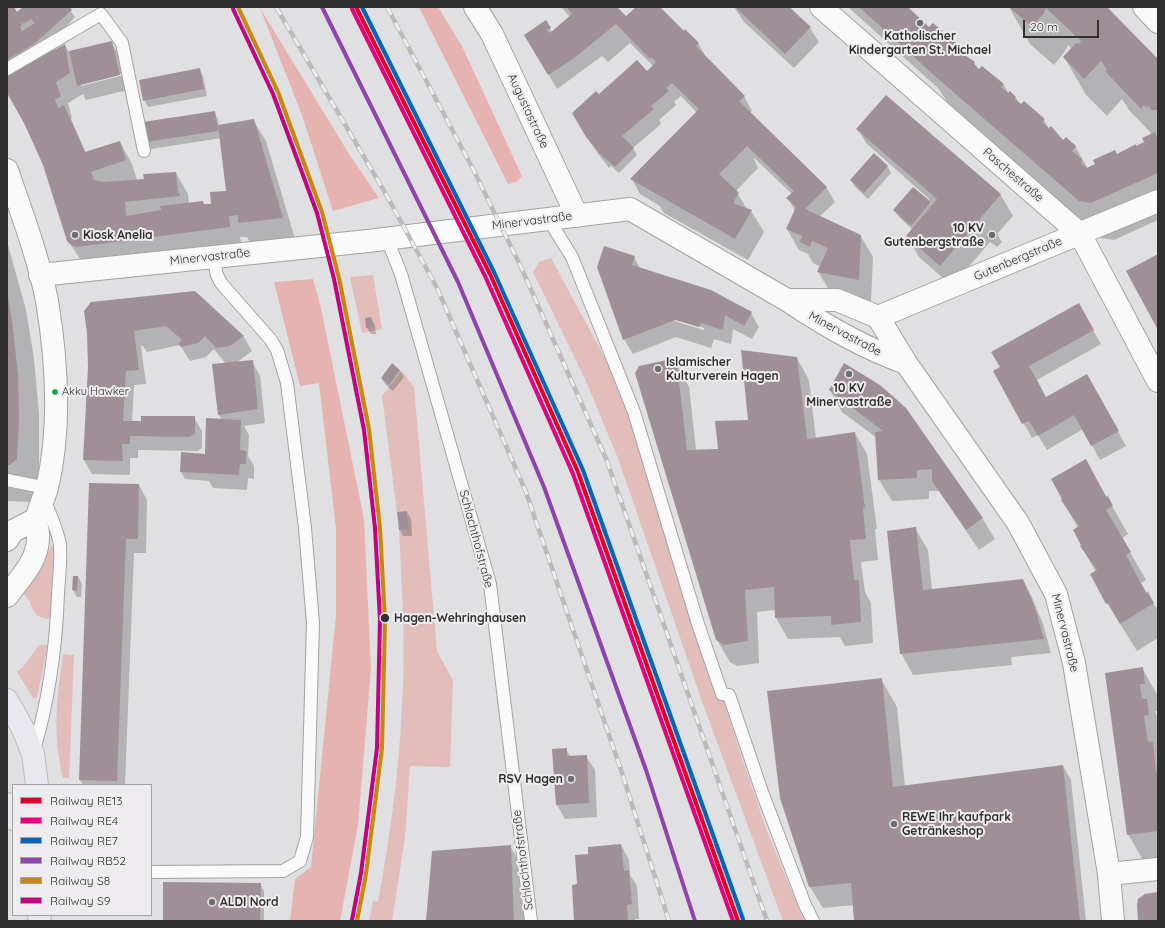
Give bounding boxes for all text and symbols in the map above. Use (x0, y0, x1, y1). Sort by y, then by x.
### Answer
scale bar (1025, 12, 1101, 38)
marker: Katholischer Kindergarten St. Michael (915, 18, 925, 28)
text: 20 m (1030, 19, 1058, 34)
place label: Katholischer Kindergarten St. Michael (849, 29, 991, 57)
street label: Augustastraße (504, 71, 552, 151)
street label: Paschestraße (980, 145, 1046, 205)
street label: Minervastraße (491, 209, 573, 233)
place label: 10 KV Gutenbergstraße (884, 221, 984, 249)
place label: Kiosk Anelia (83, 228, 153, 242)
marker: Kiosk Anelia (70, 230, 80, 240)
marker: 10 KV Gutenbergstraße (987, 230, 997, 240)
street label: Gutenbergstraße (972, 234, 1064, 284)
street label: Minervastraße (169, 246, 251, 268)
street label: Minervastraße (806, 309, 884, 359)
place label: Islamischer Kulturverein Hagen (666, 355, 779, 383)
marker: Islamischer Kulturverein Hagen (653, 364, 663, 374)
marker: 10 KV Minervastraße (844, 369, 854, 379)
place label: 10 KV Minervastraße (806, 381, 892, 409)
place label: Akku Hawker (62, 385, 129, 399)
marker: Akku Hawker (50, 387, 60, 397)
street label: Schlachthofstraße (456, 488, 496, 590)
street label: Minervastraße (1048, 592, 1082, 674)
place label: Hagen-Wehringhausen (394, 611, 526, 625)
marker: Hagen-Wehringhausen (379, 612, 391, 624)
place label: RSV Hagen (498, 772, 563, 786)
marker: RSV Hagen (566, 774, 576, 784)
legend (12, 784, 152, 916)
text: Railway RE13 (50, 793, 123, 808)
street label: Schlachthofstraße (510, 809, 536, 911)
place label: REWE Ihr kaufpark Getränkeshop (902, 810, 1011, 838)
text: Railway RE4 (50, 813, 118, 828)
marker: REWE Ihr kaufpark Getränkeshop (889, 819, 899, 829)
text: Railway RE7 (50, 833, 118, 848)
text: Railway RB52 (50, 853, 126, 868)
text: Railway S8 (50, 873, 110, 888)
text: Railway S9 (50, 893, 110, 908)
place label: ALDI Nord (220, 895, 278, 909)
marker: ALDI Nord (207, 897, 217, 907)

